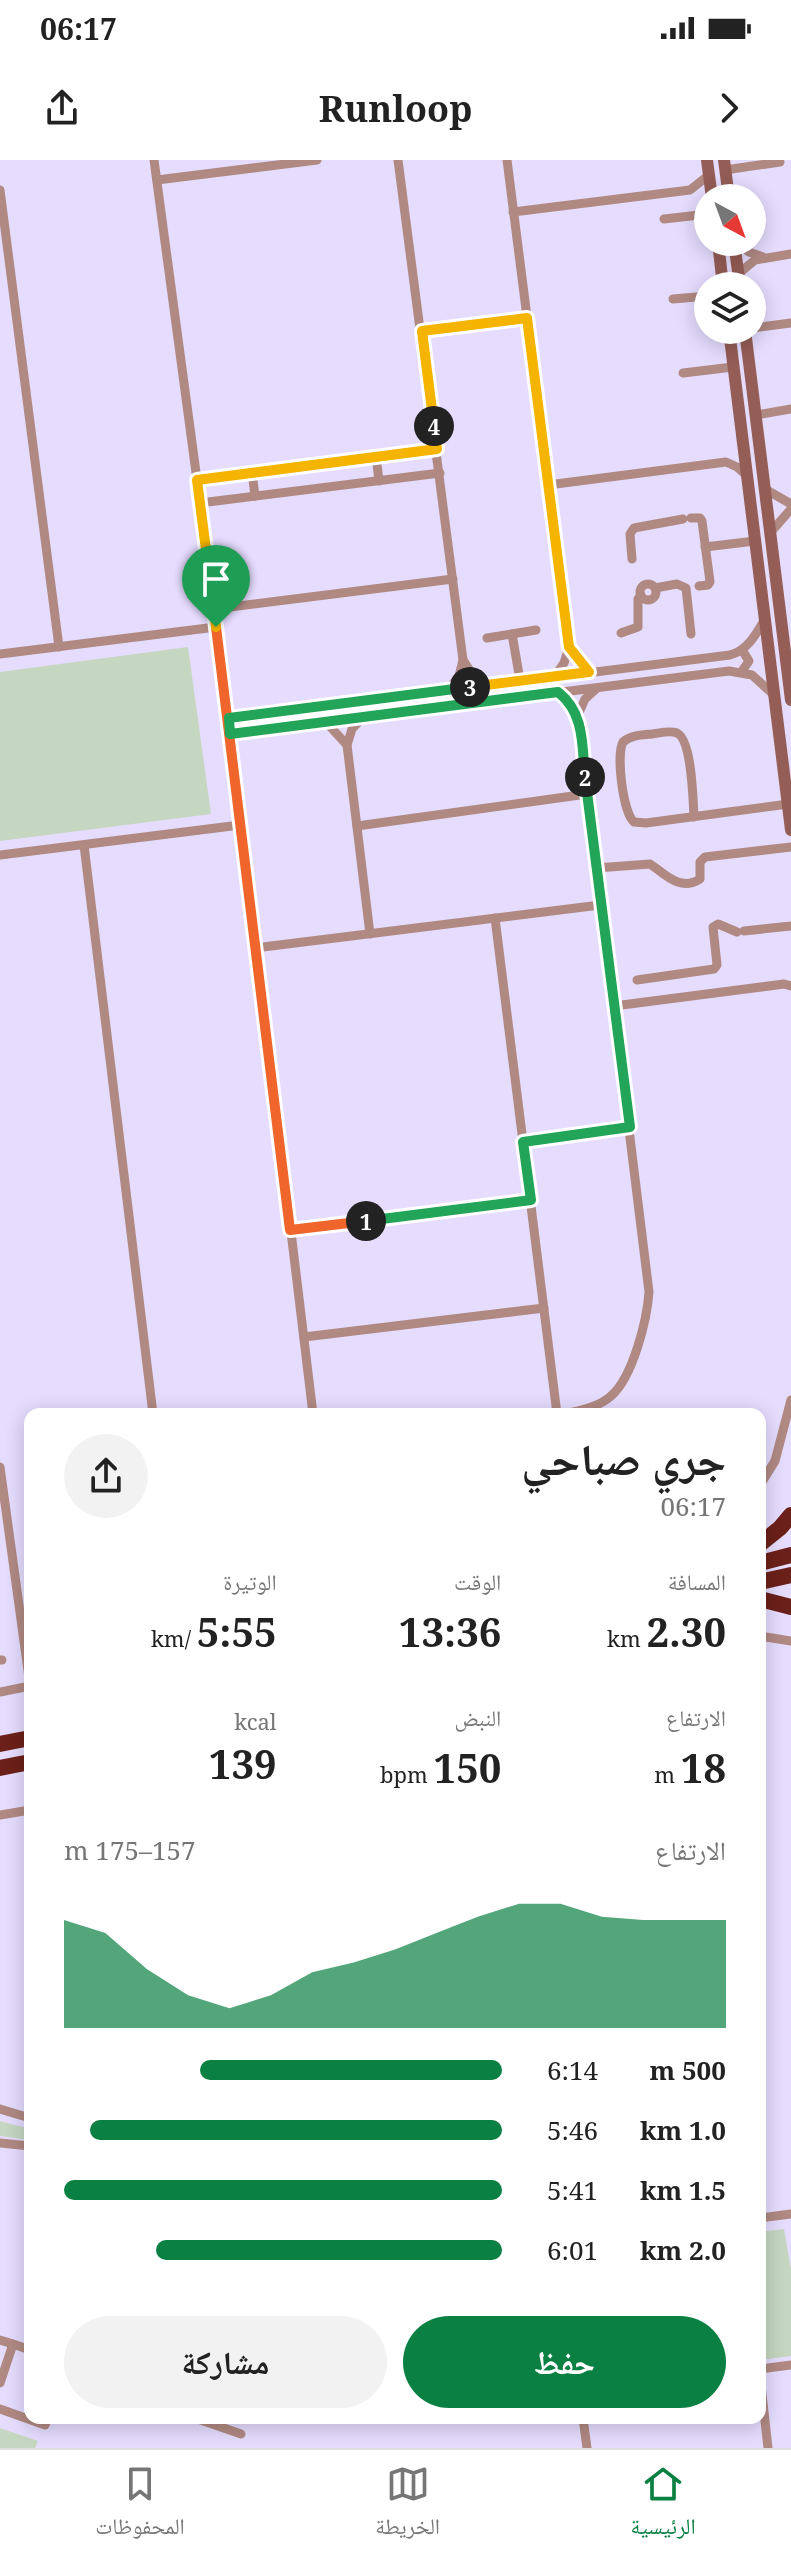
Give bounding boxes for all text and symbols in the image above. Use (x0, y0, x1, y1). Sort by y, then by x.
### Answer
text: 06:17 (40, 8, 117, 49)
text: Runloop (319, 84, 472, 133)
icon: share (40, 86, 84, 130)
icon: forward (707, 86, 751, 130)
north arrow (694, 184, 766, 256)
map controls (694, 184, 766, 344)
button: layers (694, 272, 766, 344)
pin: 4 (414, 406, 454, 446)
text: 4 (428, 411, 440, 441)
pin (182, 545, 250, 627)
icon: arrive (194, 557, 238, 601)
pin: 3 (450, 667, 490, 707)
text: 3 (464, 672, 476, 702)
pin: 2 (565, 757, 605, 797)
text: 2 (579, 762, 591, 792)
pin: 1 (346, 1201, 386, 1241)
text: 1 (360, 1206, 372, 1236)
text: جري صباحي (521, 1428, 726, 1488)
button: share (64, 1434, 148, 1518)
text: 06:17 (660, 1488, 726, 1524)
text: الوتيرة (223, 1566, 277, 1596)
text: الوقت (454, 1566, 501, 1596)
text: المسافة (668, 1566, 726, 1596)
text: 5:55 (197, 1604, 277, 1659)
text: 13:36 (399, 1604, 501, 1659)
text: 2.30 (646, 1604, 726, 1659)
text: /km (151, 1623, 197, 1653)
text: km (607, 1623, 646, 1653)
text: النبض (454, 1702, 501, 1732)
text: الارتفاع (666, 1702, 726, 1732)
text: kcal (234, 1706, 277, 1736)
text: 139 (209, 1736, 277, 1791)
text: 150 (434, 1740, 501, 1795)
text: 18 (681, 1740, 726, 1795)
text: bpm (380, 1759, 434, 1789)
text: m (654, 1759, 681, 1789)
text: 157–175 m (64, 1832, 196, 1868)
text: الارتفاع (655, 1832, 726, 1868)
text: 6:14 (547, 2052, 598, 2088)
text: 500 m (650, 2052, 726, 2088)
text: 5:46 (547, 2112, 598, 2148)
text: 1.0 km (640, 2112, 726, 2148)
text: 5:41 (547, 2172, 598, 2208)
text: 1.5 km (640, 2172, 726, 2208)
text: 6:01 (547, 2232, 598, 2268)
text: 2.0 km (640, 2232, 726, 2268)
button: مشاركة (64, 2316, 387, 2408)
button: حفظ (403, 2316, 726, 2408)
tab: المحفوظات (95, 2462, 185, 2548)
tab: الخريطة (375, 2462, 440, 2548)
tab: الرئيسية (631, 2462, 696, 2548)

